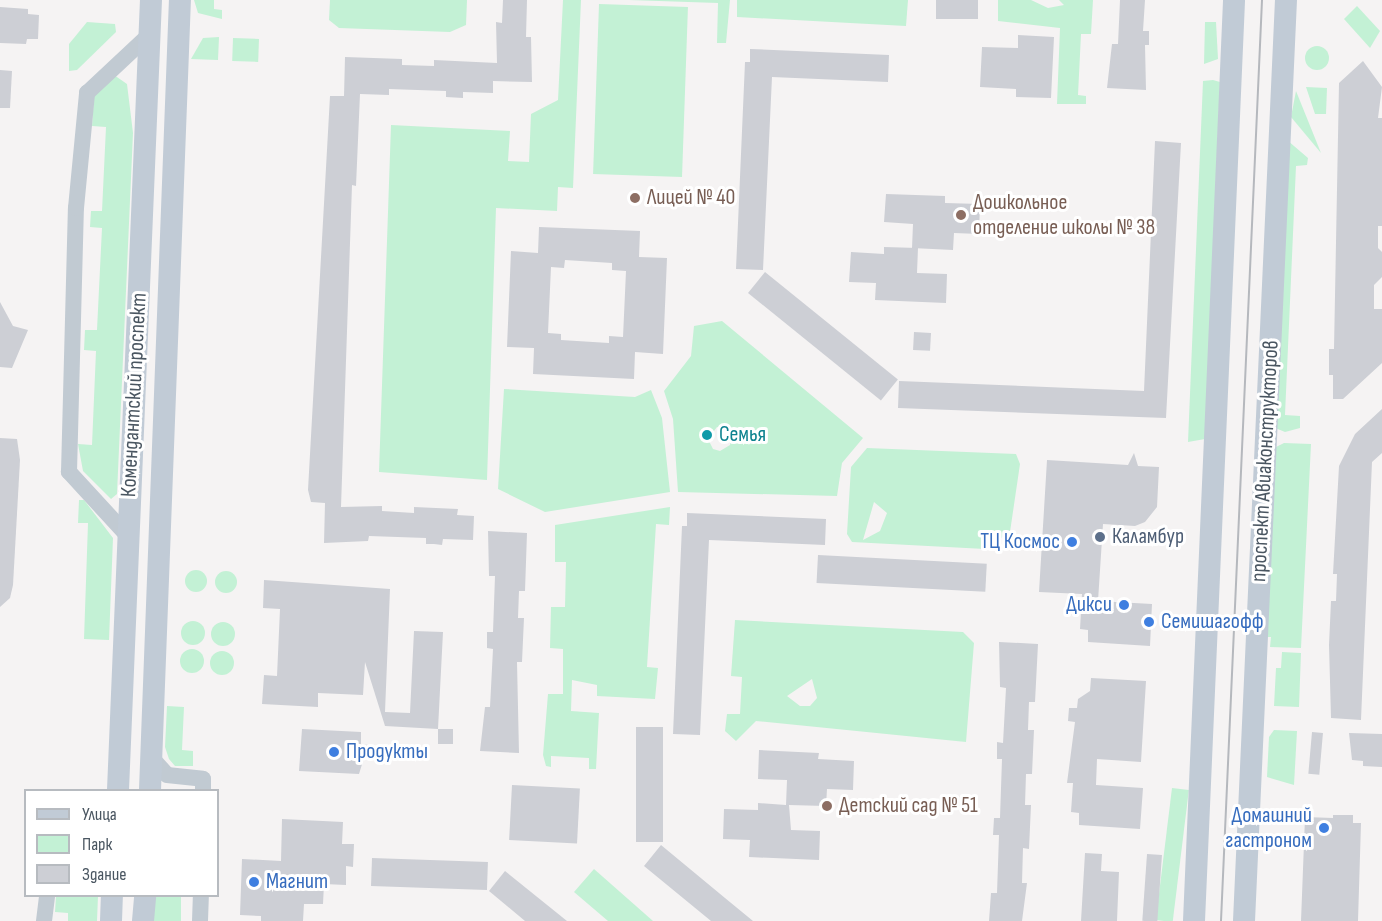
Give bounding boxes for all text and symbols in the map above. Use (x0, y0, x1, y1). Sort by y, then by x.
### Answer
place label: Лицей № 40 (647, 185, 735, 211)
place label: Дошкольное отделение школы № 38 (973, 189, 1155, 240)
marker: Лицей № 40 (628, 191, 642, 205)
marker: Дошкольное отделение школы № 38 (954, 208, 968, 222)
street label: Комендантский проспект (115, 292, 153, 498)
street label: проспект Авиаконструкторов (1245, 339, 1285, 583)
place label: Семья (719, 422, 766, 448)
marker: Семья (700, 428, 714, 442)
place label: Каламбур (1112, 524, 1184, 550)
place label: ТЦ Космос (980, 529, 1060, 555)
marker: Каламбур (1093, 530, 1107, 544)
marker: ТЦ Космос (1065, 535, 1079, 549)
place label: Дикси (1066, 592, 1112, 618)
marker: Дикси (1117, 598, 1131, 612)
place label: Семишагофф (1161, 609, 1264, 635)
marker: Семишагофф (1142, 615, 1156, 629)
place label: Продукты (346, 739, 428, 765)
marker: Продукты (327, 745, 341, 759)
legend (24, 789, 219, 897)
place label: Детский сад № 51 (839, 793, 978, 819)
marker: Детский сад № 51 (820, 799, 834, 813)
place label: Домашний гастроном (1225, 802, 1312, 854)
text: Улица (82, 804, 117, 825)
marker: Домашний гастроном (1317, 821, 1331, 835)
text: Парк (82, 834, 112, 855)
text: Здание (82, 864, 127, 885)
place label: Магнит (266, 869, 328, 895)
marker: Магнит (247, 875, 261, 889)

